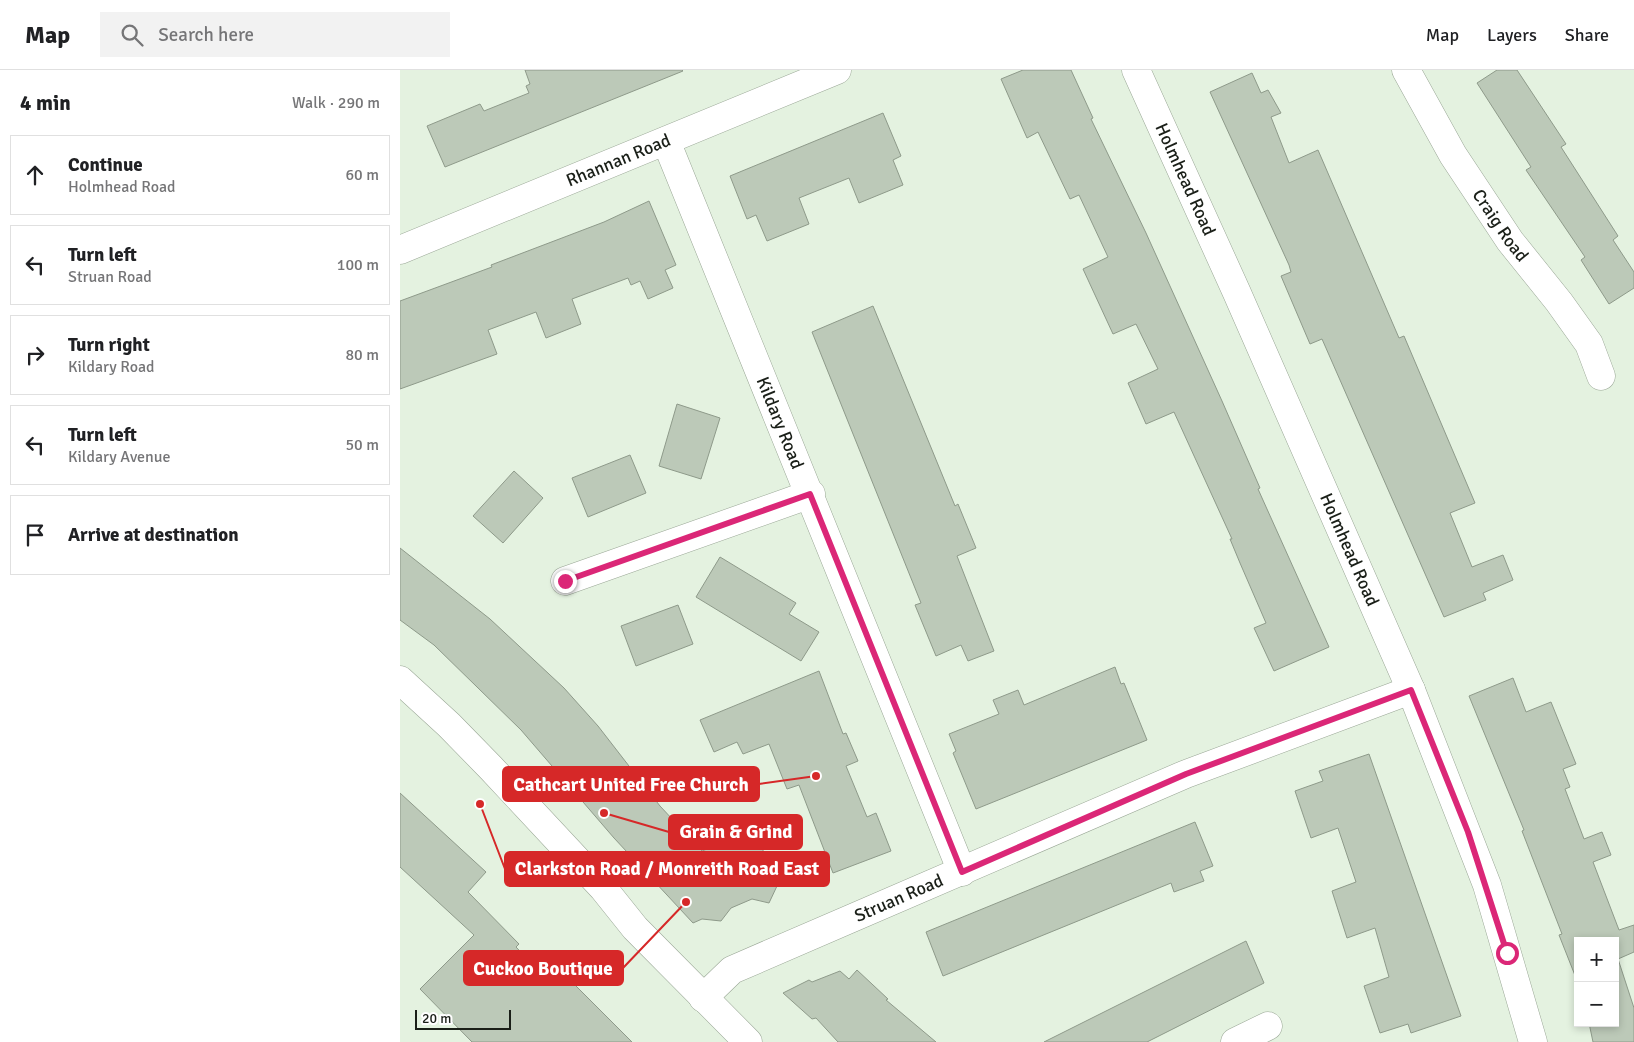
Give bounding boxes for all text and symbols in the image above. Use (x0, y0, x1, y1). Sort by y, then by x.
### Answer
search box (100, 12, 450, 57)
text: Map (25, 20, 70, 50)
icon: search (118, 21, 146, 49)
text: Search here (158, 23, 254, 47)
text: Map (1426, 24, 1459, 46)
text: Layers (1487, 24, 1537, 46)
text: Share (1565, 24, 1609, 46)
text: 4 min (20, 90, 71, 116)
text: Walk · 290 m (292, 93, 380, 113)
street label: Holmhead Road (1150, 120, 1221, 239)
street label: Rhannan Road (563, 129, 674, 191)
text: Continue (68, 153, 143, 177)
icon: ahead (21, 161, 49, 189)
text: 60 m (345, 165, 379, 185)
text: Holmhead Road (68, 177, 176, 197)
street label: Craig Road (1468, 185, 1533, 266)
text: Turn left (68, 243, 137, 267)
icon: left (21, 251, 49, 279)
text: 100 m (337, 255, 379, 275)
text: Struan Road (68, 267, 152, 287)
text: Turn right (68, 333, 150, 357)
icon: right (21, 341, 49, 369)
text: 80 m (345, 345, 379, 365)
text: Kildary Road (68, 357, 155, 377)
street label: Kildary Road (752, 373, 809, 472)
text: Turn left (68, 423, 137, 447)
icon: left (21, 431, 49, 459)
text: 50 m (345, 435, 379, 455)
text: Kildary Avenue (68, 447, 170, 467)
street label: Holmhead Road (1315, 490, 1384, 610)
icon: arrive (21, 521, 49, 549)
text: Arrive at destination (68, 523, 239, 547)
route end (554, 570, 577, 593)
callout: Cathcart United Free Church (503, 767, 759, 801)
text: Cathcart United Free Church (513, 773, 749, 797)
callout: Grain & Grind (669, 815, 802, 849)
text: Grain & Grind (679, 820, 793, 844)
callout: Clarkston Road / Monreith Road East (505, 852, 829, 886)
text: Clarkston Road / Monreith Road East (515, 857, 819, 881)
street label: Struan Road (851, 869, 946, 927)
map controls (1574, 937, 1619, 1027)
button: + (1574, 937, 1619, 982)
route start (1496, 942, 1519, 965)
callout: Cuckoo Boutique (464, 951, 623, 985)
text: Cuckoo Boutique (473, 957, 613, 981)
button: − (1574, 982, 1619, 1027)
scale bar (415, 1007, 511, 1030)
text: 20 m (422, 1010, 451, 1027)

